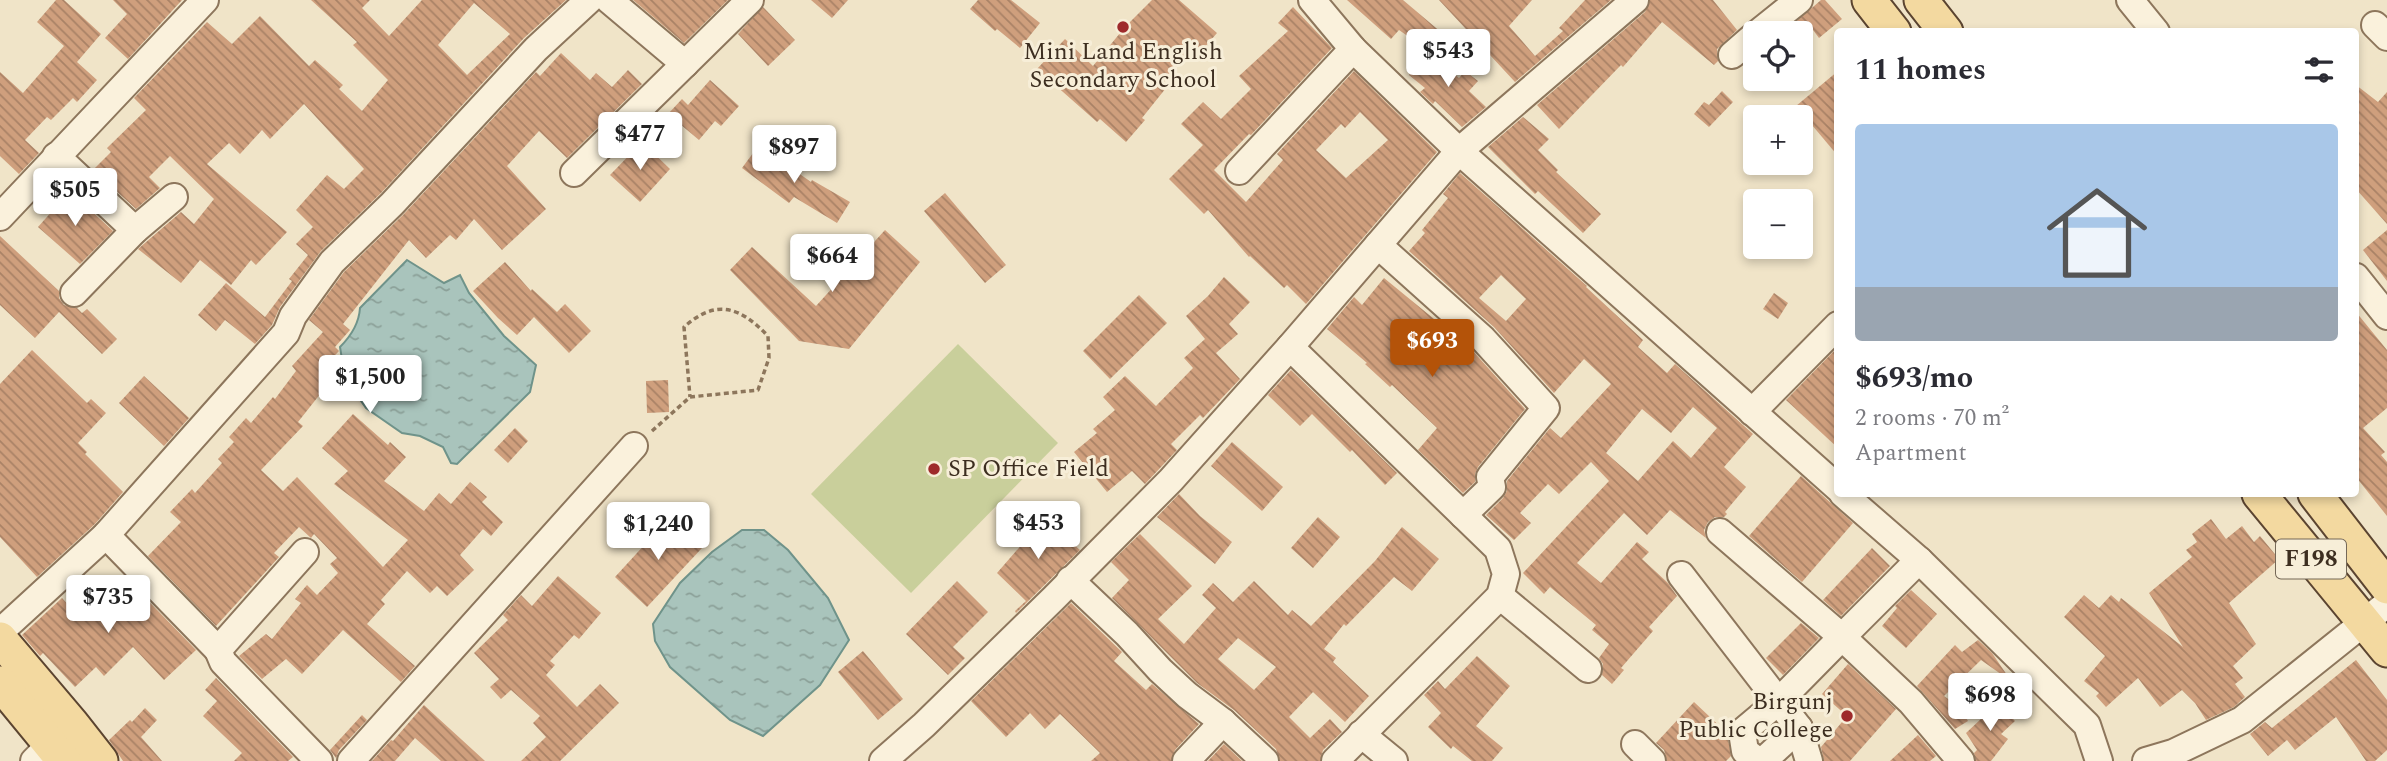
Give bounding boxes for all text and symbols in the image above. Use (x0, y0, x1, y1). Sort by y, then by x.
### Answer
marker: Mini Land English Secondary School (1115, 19, 1131, 35)
map controls (1743, 21, 1813, 259)
button: locate (1743, 21, 1813, 91)
pin: $543 (1407, 29, 1489, 89)
place label: Mini Land English Secondary School (1023, 34, 1223, 98)
text: $543 (1422, 34, 1474, 69)
text: 11 homes (1855, 47, 1986, 93)
icon: filters (2300, 51, 2338, 89)
button: + (1743, 105, 1813, 175)
pin: $477 (599, 113, 681, 172)
text: $477 (614, 117, 666, 152)
pin: $897 (753, 125, 835, 185)
text: $897 (768, 130, 820, 165)
pin: $505 (34, 168, 116, 228)
icon: home (2034, 170, 2160, 296)
text: $505 (49, 173, 101, 208)
button: − (1743, 189, 1813, 259)
pin: $664 (791, 234, 873, 294)
text: $664 (806, 239, 858, 274)
pin: $693 (1391, 320, 1473, 379)
text: $693 (1406, 324, 1458, 359)
text: $693/mo (1855, 355, 1973, 401)
pin: $1,500 (313, 356, 427, 415)
text: $1,500 (335, 360, 405, 395)
text: 2 rooms · 70 m² (1855, 401, 2009, 436)
text: Apartment (1855, 436, 1967, 471)
place label: SP Office Field (948, 451, 1109, 487)
marker: SP Office Field (926, 461, 942, 477)
pin: $453 (997, 502, 1079, 561)
pin: $1,240 (601, 503, 715, 562)
text: $453 (1012, 506, 1064, 541)
text: $1,240 (623, 507, 693, 542)
road number: F198 (2276, 540, 2346, 579)
pin: $735 (67, 576, 149, 635)
text: $735 (82, 580, 134, 615)
pin: $698 (1949, 674, 2031, 733)
text: $698 (1964, 678, 2016, 713)
place label: Birgunj Public College (1678, 684, 1833, 748)
marker: Birgunj Public College (1839, 708, 1855, 724)

